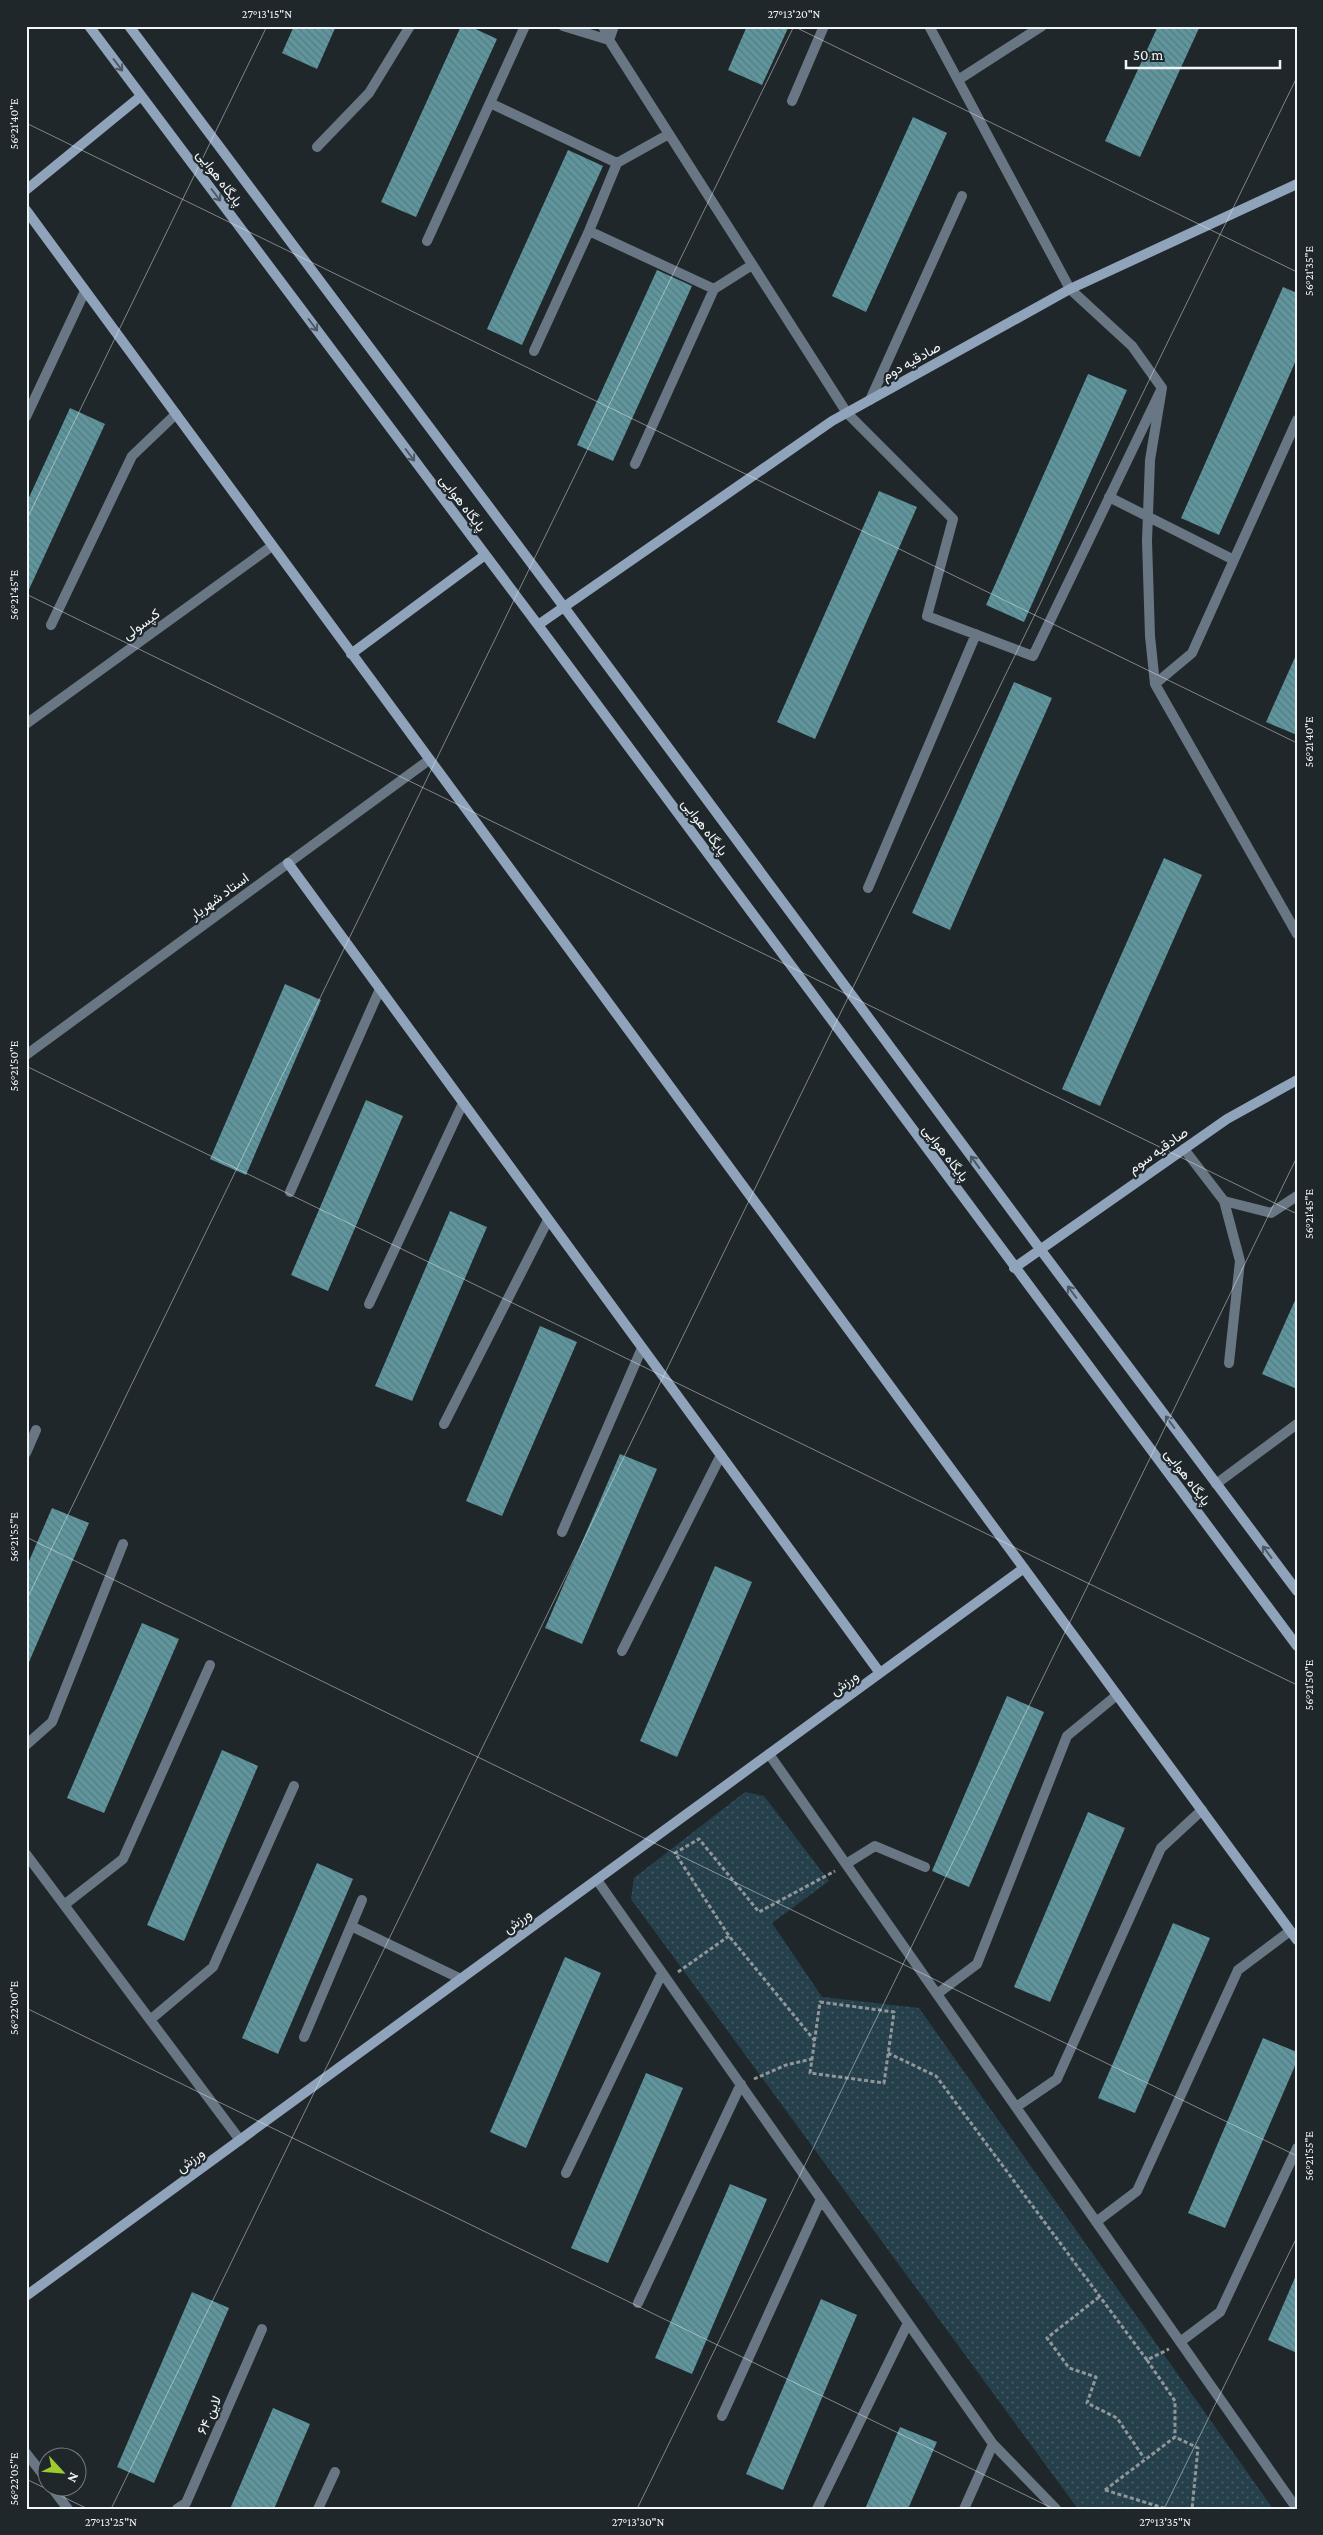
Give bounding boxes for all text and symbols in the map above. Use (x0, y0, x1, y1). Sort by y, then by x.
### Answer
text: 27°13'15"N (242, 7, 292, 21)
text: 27°13'20"N (768, 7, 821, 21)
scale bar (1126, 38, 1279, 70)
text: 50 m (1133, 47, 1163, 63)
one-way arrow (113, 58, 123, 72)
text: 56°21'40"E (7, 98, 21, 150)
street label: پایگاه هوایی (192, 146, 247, 211)
one-way arrow (210, 188, 221, 201)
text: 56°21'35"E (1302, 246, 1316, 296)
one-way arrow (308, 318, 318, 332)
street label: صادقیه دوم (879, 338, 944, 385)
one-way arrow (405, 448, 416, 461)
street label: پایگاه هوایی (435, 471, 490, 536)
text: 56°21'45"E (7, 570, 21, 620)
street label: کپسولی (119, 605, 164, 645)
text: 56°21'40"E (1302, 716, 1316, 768)
street label: پایگاه هوایی (677, 795, 732, 860)
street label: استاد شهریار (186, 869, 252, 924)
text: 56°21'50"E (7, 1040, 21, 1091)
street label: پایگاه هوایی (918, 1121, 973, 1186)
street label: صادقیه سوم (1125, 1123, 1192, 1177)
one-way arrow (970, 1155, 980, 1169)
text: 56°21'45"E (1302, 1189, 1316, 1239)
one-way arrow (1067, 1285, 1077, 1299)
one-way arrow (1164, 1416, 1175, 1429)
street label: پایگاه هوایی (1160, 1445, 1215, 1510)
text: 56°21'55"E (7, 1512, 21, 1562)
one-way arrow (1262, 1546, 1273, 1559)
text: 56°21'50"E (1302, 1659, 1316, 1710)
street label: ورزش (827, 1667, 862, 1699)
street label: ورزش (500, 1905, 535, 1937)
text: 56°22'00"E (7, 1980, 21, 2035)
text: 56°21'55"E (1302, 2131, 1316, 2181)
street label: ورزش (173, 2144, 208, 2176)
street label: لاین ۶۴ (193, 2393, 225, 2437)
north arrow (38, 2448, 88, 2498)
text: 56°22'05"E (7, 2452, 21, 2506)
text: N (64, 2470, 83, 2486)
text: 27°13'25"N (85, 2515, 137, 2529)
text: 27°13'30"N (612, 2515, 664, 2529)
text: 27°13'35"N (1139, 2515, 1191, 2529)

